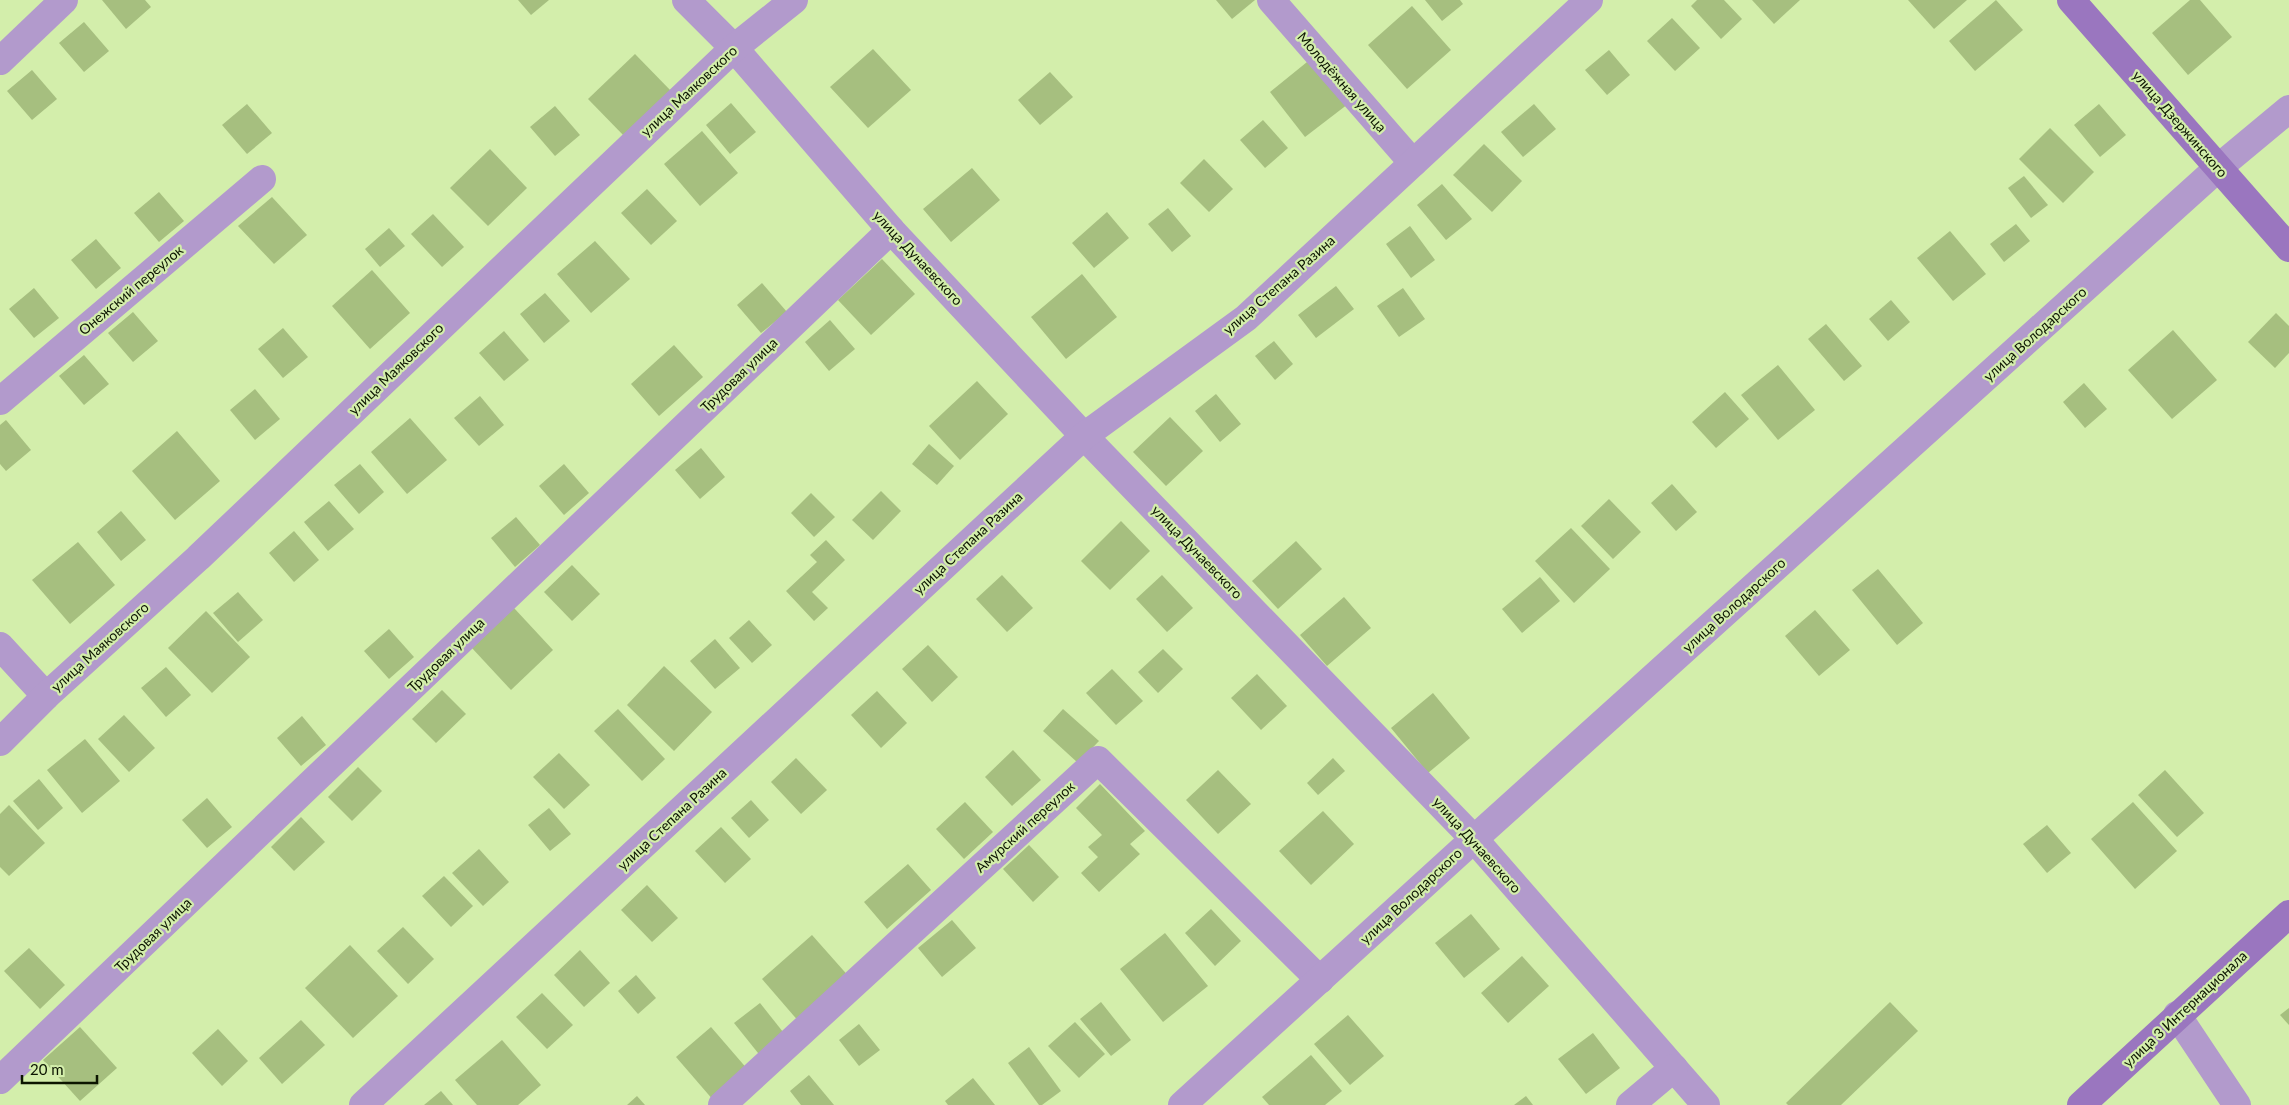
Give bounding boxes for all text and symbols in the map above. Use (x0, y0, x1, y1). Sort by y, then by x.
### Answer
street label: Молодёжная улица (1294, 28, 1390, 135)
street label: улица Маяковского (637, 42, 740, 140)
street label: улица Дзержинского (2129, 67, 2231, 181)
street label: улица Дунаевского (870, 207, 967, 309)
street label: улица Степана Разина (1219, 231, 1338, 338)
street label: Онежский переулок (75, 241, 187, 338)
street label: улица Володарского (1980, 283, 2090, 384)
street label: улица Маяковского (345, 319, 447, 418)
street label: Трудовая улица (697, 334, 781, 416)
street label: улица Степана Разина (910, 488, 1026, 597)
street label: улица Дунаевского (1148, 501, 1246, 602)
street label: улица Володарского (1679, 554, 1789, 655)
street label: улица Маяковского (47, 598, 152, 695)
street label: Трудовая улица (404, 614, 488, 696)
street label: улица Степана Разина (614, 764, 730, 873)
street label: Амурский переулок (971, 777, 1079, 876)
street label: улица Дунаевского (1430, 793, 1525, 896)
street label: улица Володарского (1356, 844, 1465, 947)
street label: Трудовая улица (111, 894, 195, 976)
street label: улица 3 Интернационала (2119, 947, 2250, 1071)
scale bar (22, 1052, 98, 1084)
text: 20 m (30, 1060, 64, 1078)

